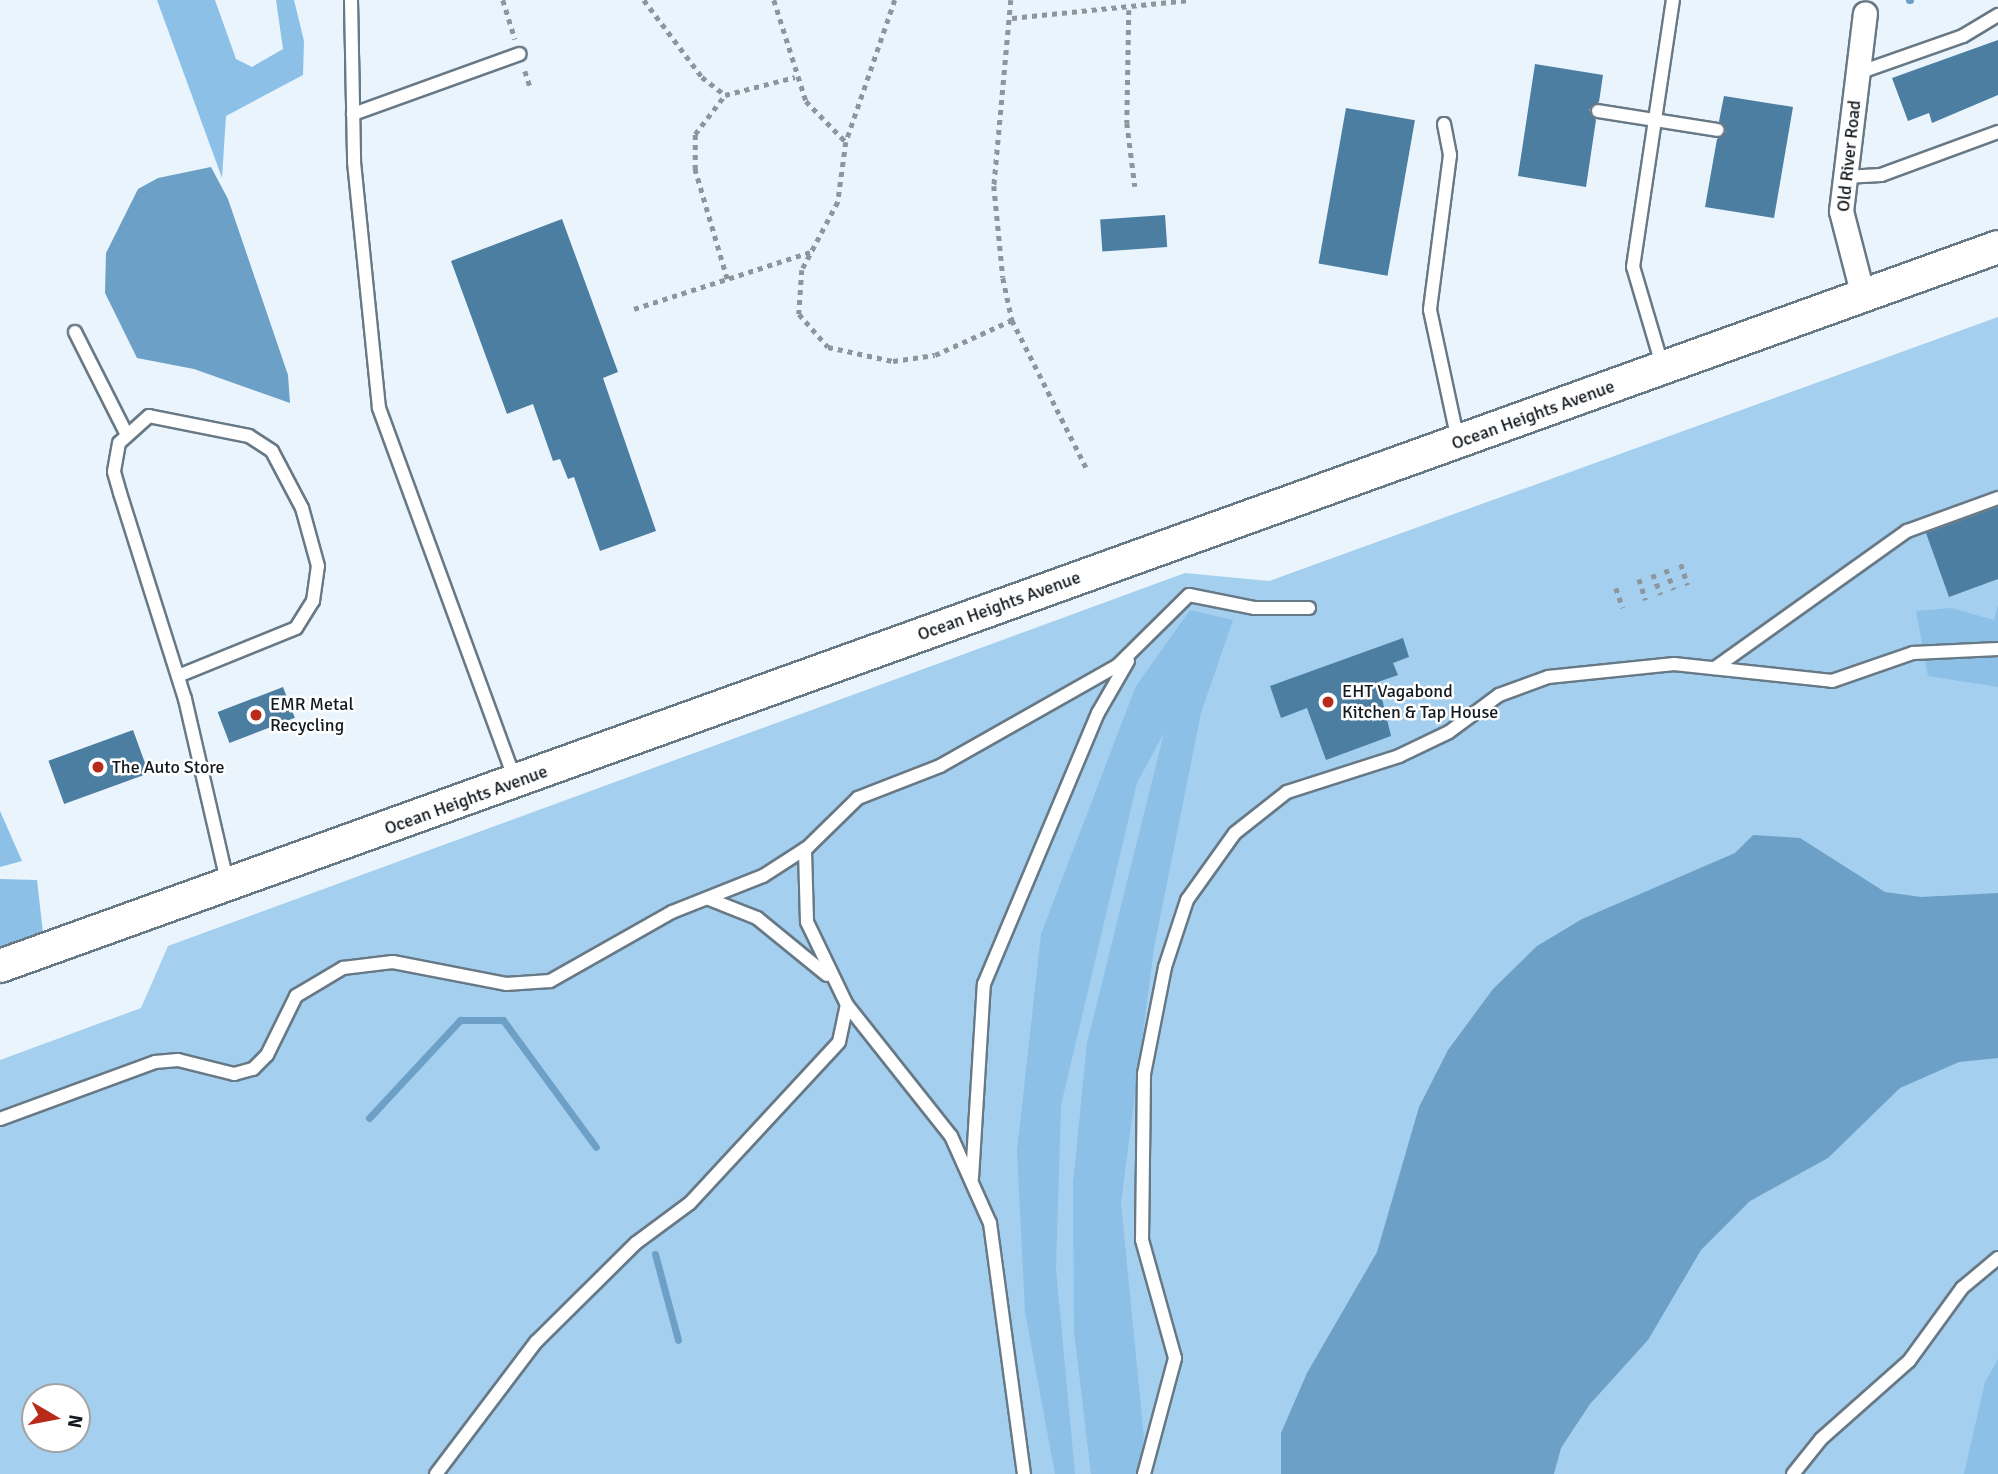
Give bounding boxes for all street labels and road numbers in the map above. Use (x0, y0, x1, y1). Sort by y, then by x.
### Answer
street label: Old River Road (1832, 99, 1866, 213)
street label: Ocean Heights Avenue (1449, 375, 1617, 455)
street label: Ocean Heights Avenue (915, 566, 1083, 646)
street label: Ocean Heights Avenue (382, 760, 550, 840)

